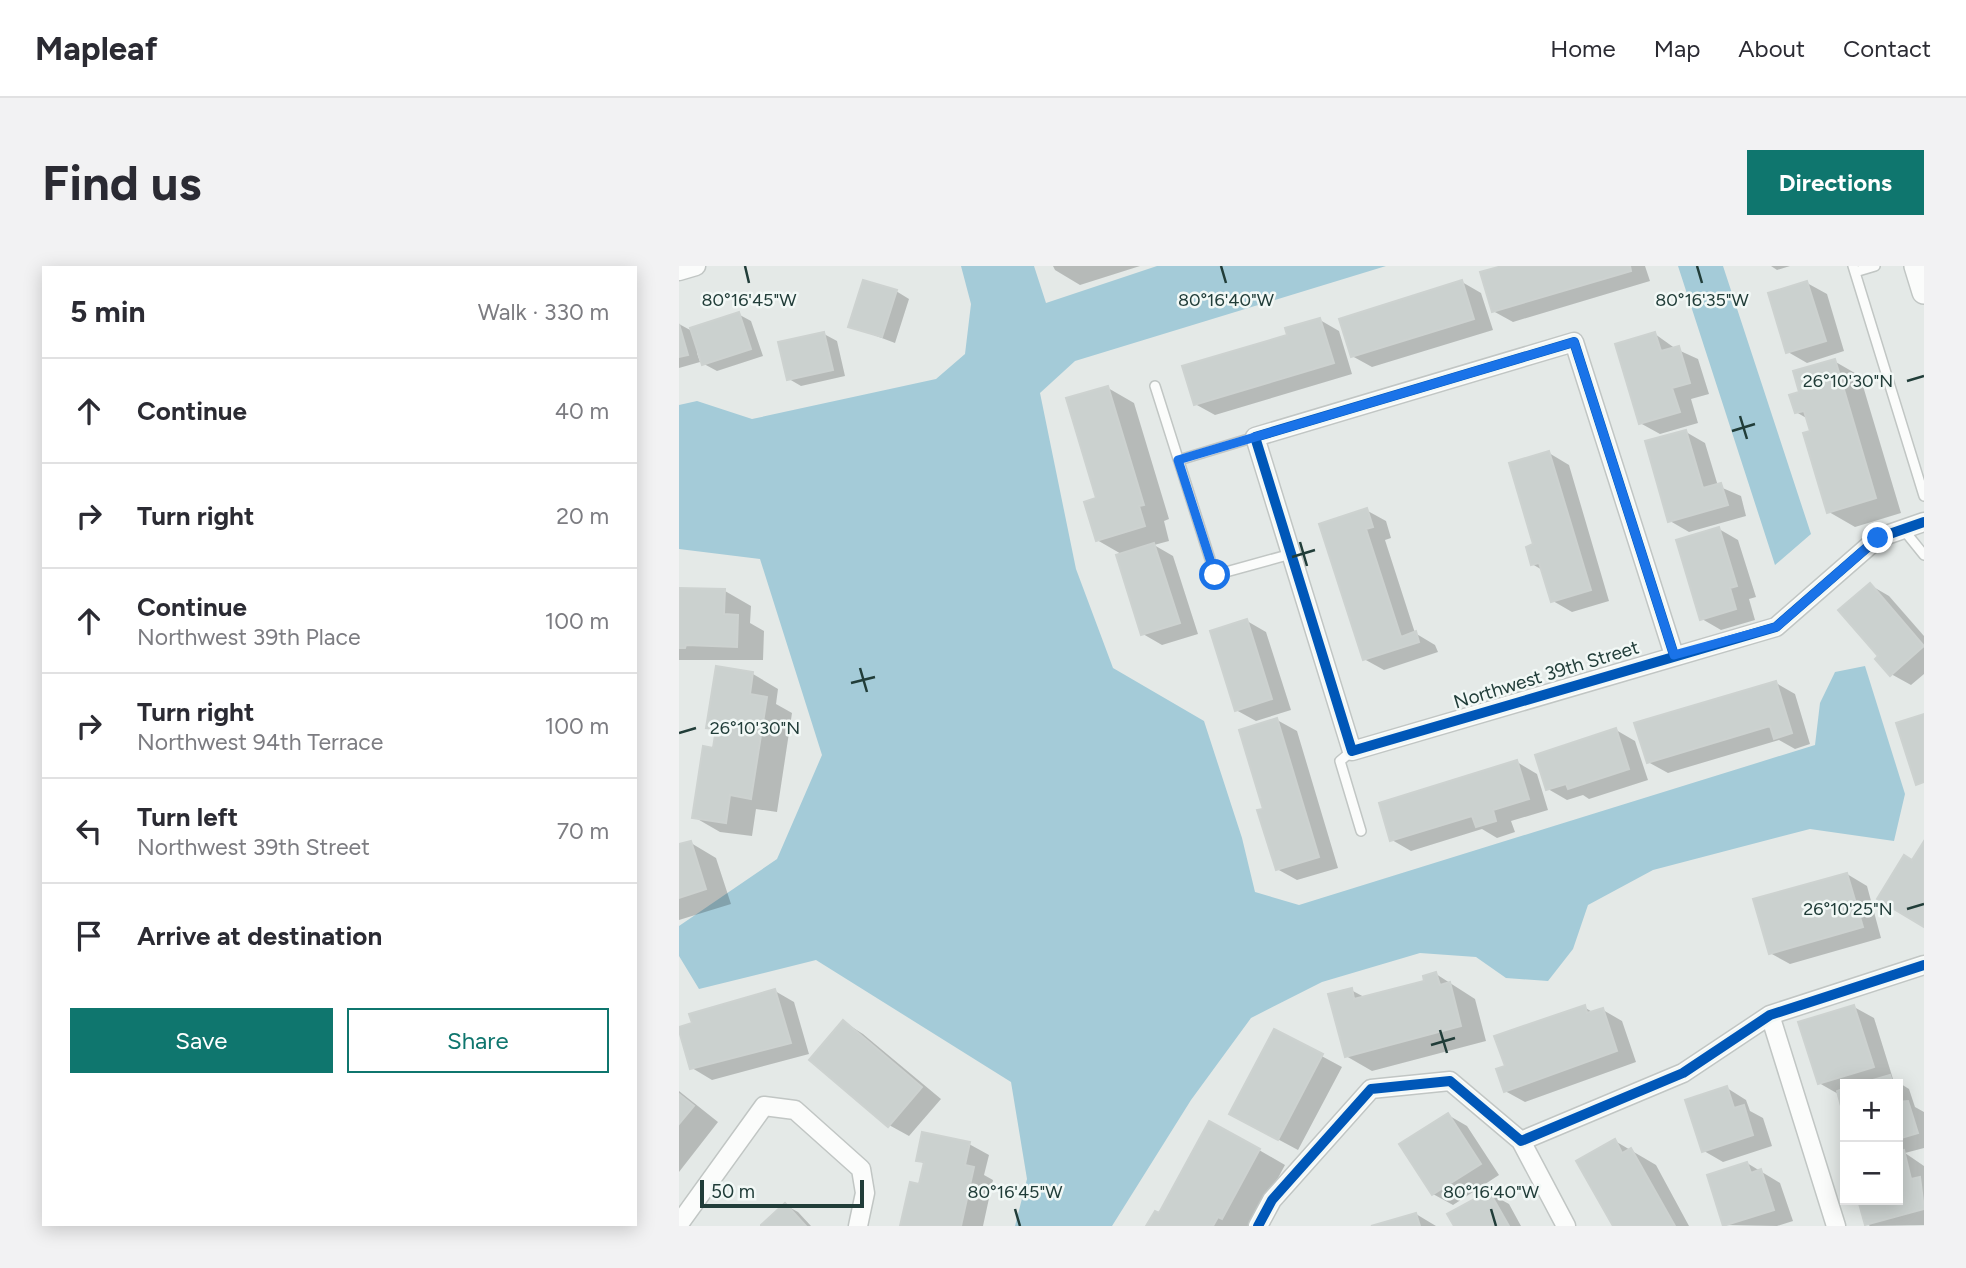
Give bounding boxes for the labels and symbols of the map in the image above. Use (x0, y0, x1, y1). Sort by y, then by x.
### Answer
text: 80°16'45"W (701, 289, 797, 311)
text: 80°16'40"W (1178, 289, 1275, 311)
text: 80°16'35"W (1655, 289, 1750, 311)
text: 26°10'30"N (1803, 370, 1893, 392)
route end (1862, 522, 1893, 553)
route start (1199, 559, 1230, 590)
street label: Northwest 39th Street (1451, 635, 1641, 714)
text: 26°10'30"N (710, 717, 800, 739)
text: 26°10'25"N (1803, 898, 1893, 920)
scale bar (700, 1177, 865, 1209)
text: 80°16'45"W (967, 1181, 1063, 1203)
text: 80°16'40"W (1443, 1181, 1540, 1203)

